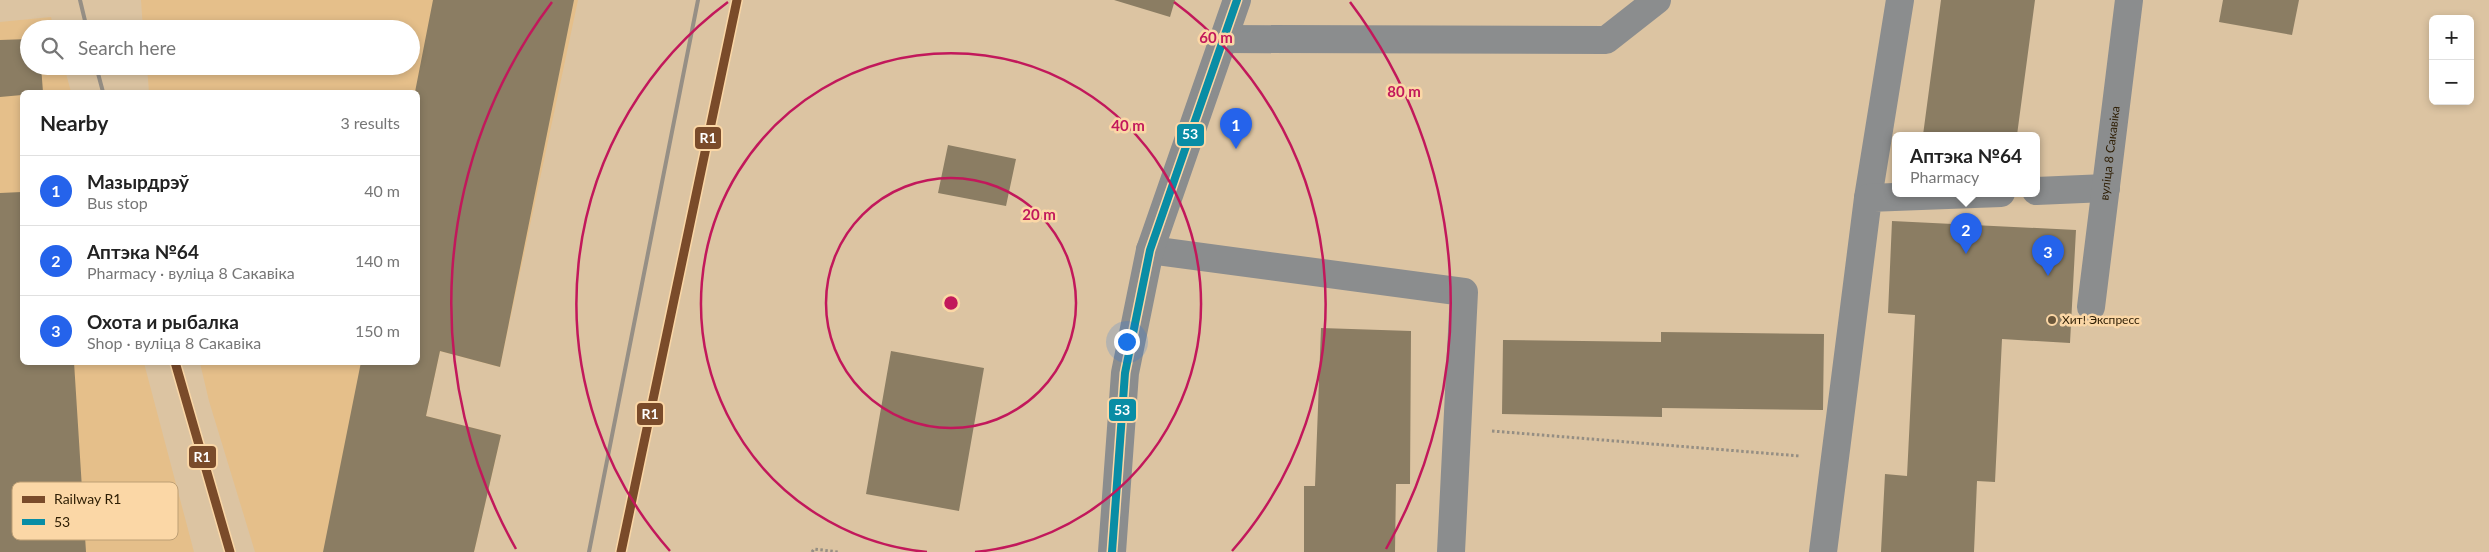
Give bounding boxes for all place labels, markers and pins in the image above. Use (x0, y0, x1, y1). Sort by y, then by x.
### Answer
pin: 1 (1220, 108, 1252, 149)
pin: 2 (1950, 213, 1982, 254)
pin: 3 (2032, 235, 2064, 276)
centre of rings (942, 294, 960, 312)
place label: Хит! Экспресс (2062, 312, 2140, 327)
marker: Хит! Экспресс (2046, 314, 2058, 326)

